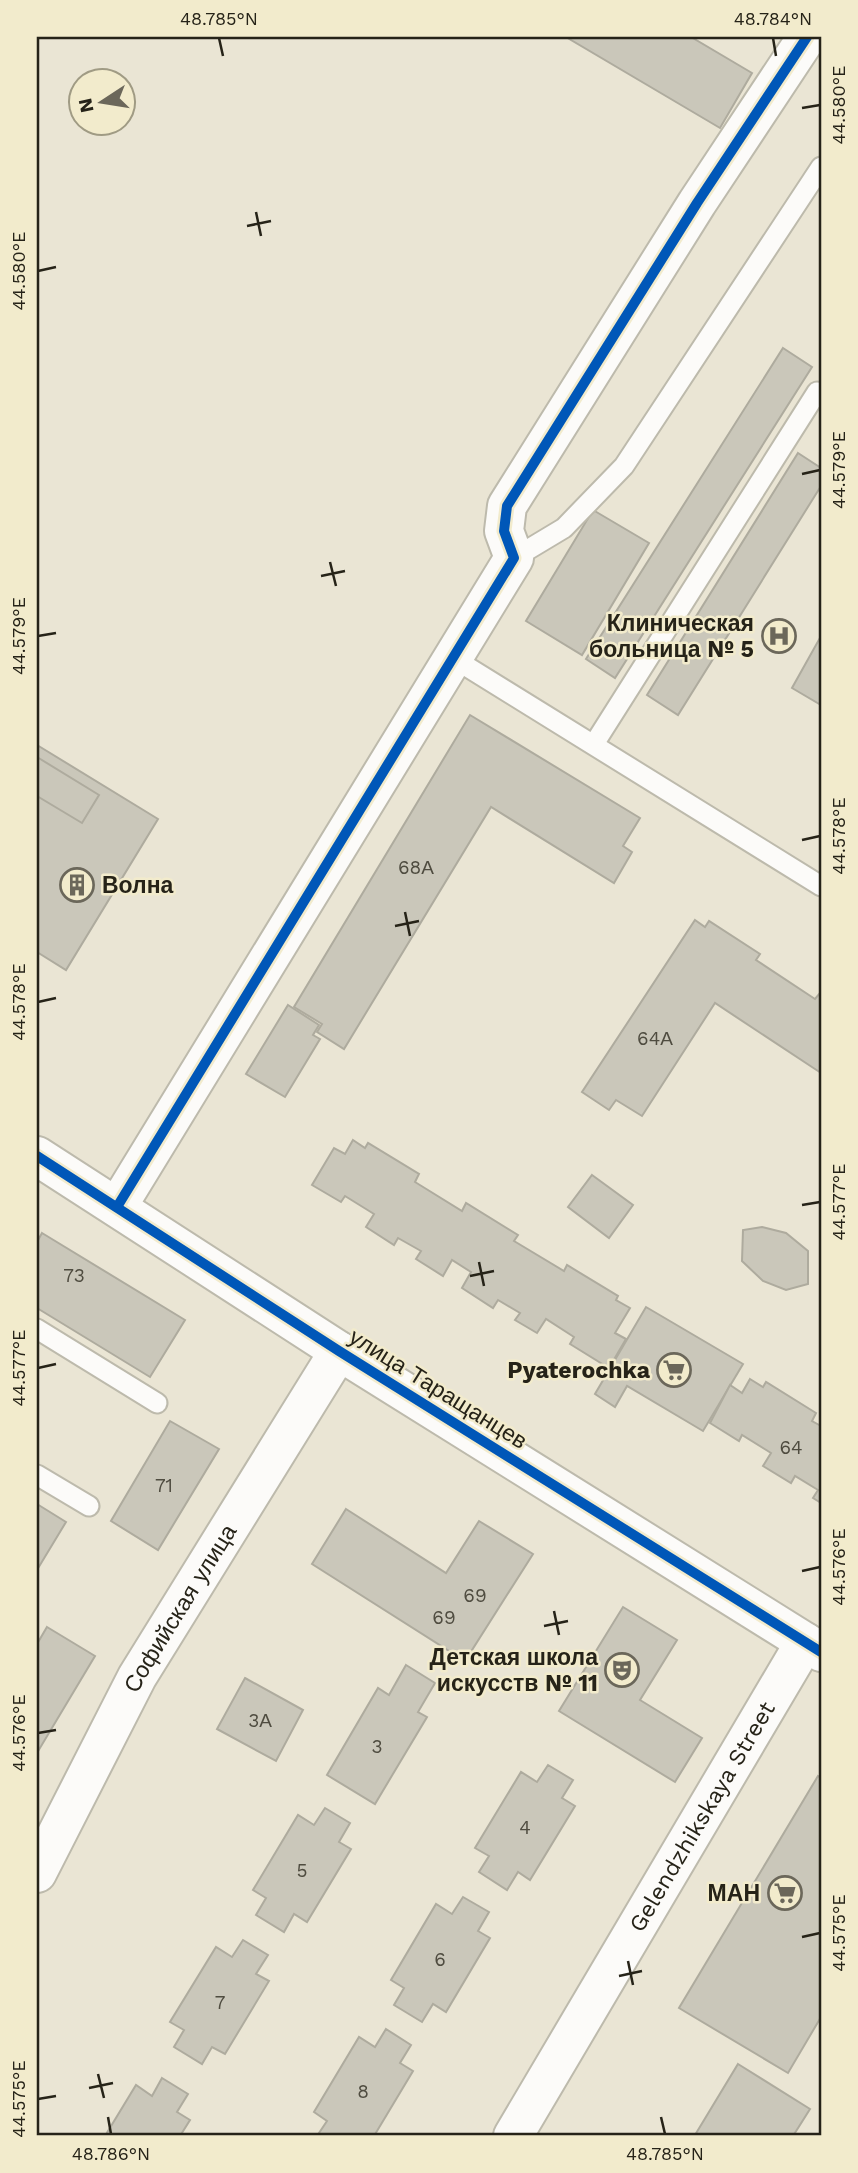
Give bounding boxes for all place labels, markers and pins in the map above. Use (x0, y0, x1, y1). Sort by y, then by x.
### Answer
place label: Клиническая больница № 5 (589, 610, 754, 663)
hospital icon: Клиническая больница № 5 (760, 617, 798, 655)
building icon: Волна (58, 866, 96, 904)
place label: Волна (102, 872, 174, 899)
supermarket icon: Pyaterochka (655, 1351, 693, 1389)
place label: Pyaterochka (507, 1357, 651, 1384)
place label: Детская школа искусств № 11 (430, 1644, 598, 1697)
theatre icon: Детская школа искусств № 11 (603, 1651, 641, 1689)
supermarket icon: МАН (766, 1874, 804, 1912)
place label: МАН (708, 1880, 760, 1907)

